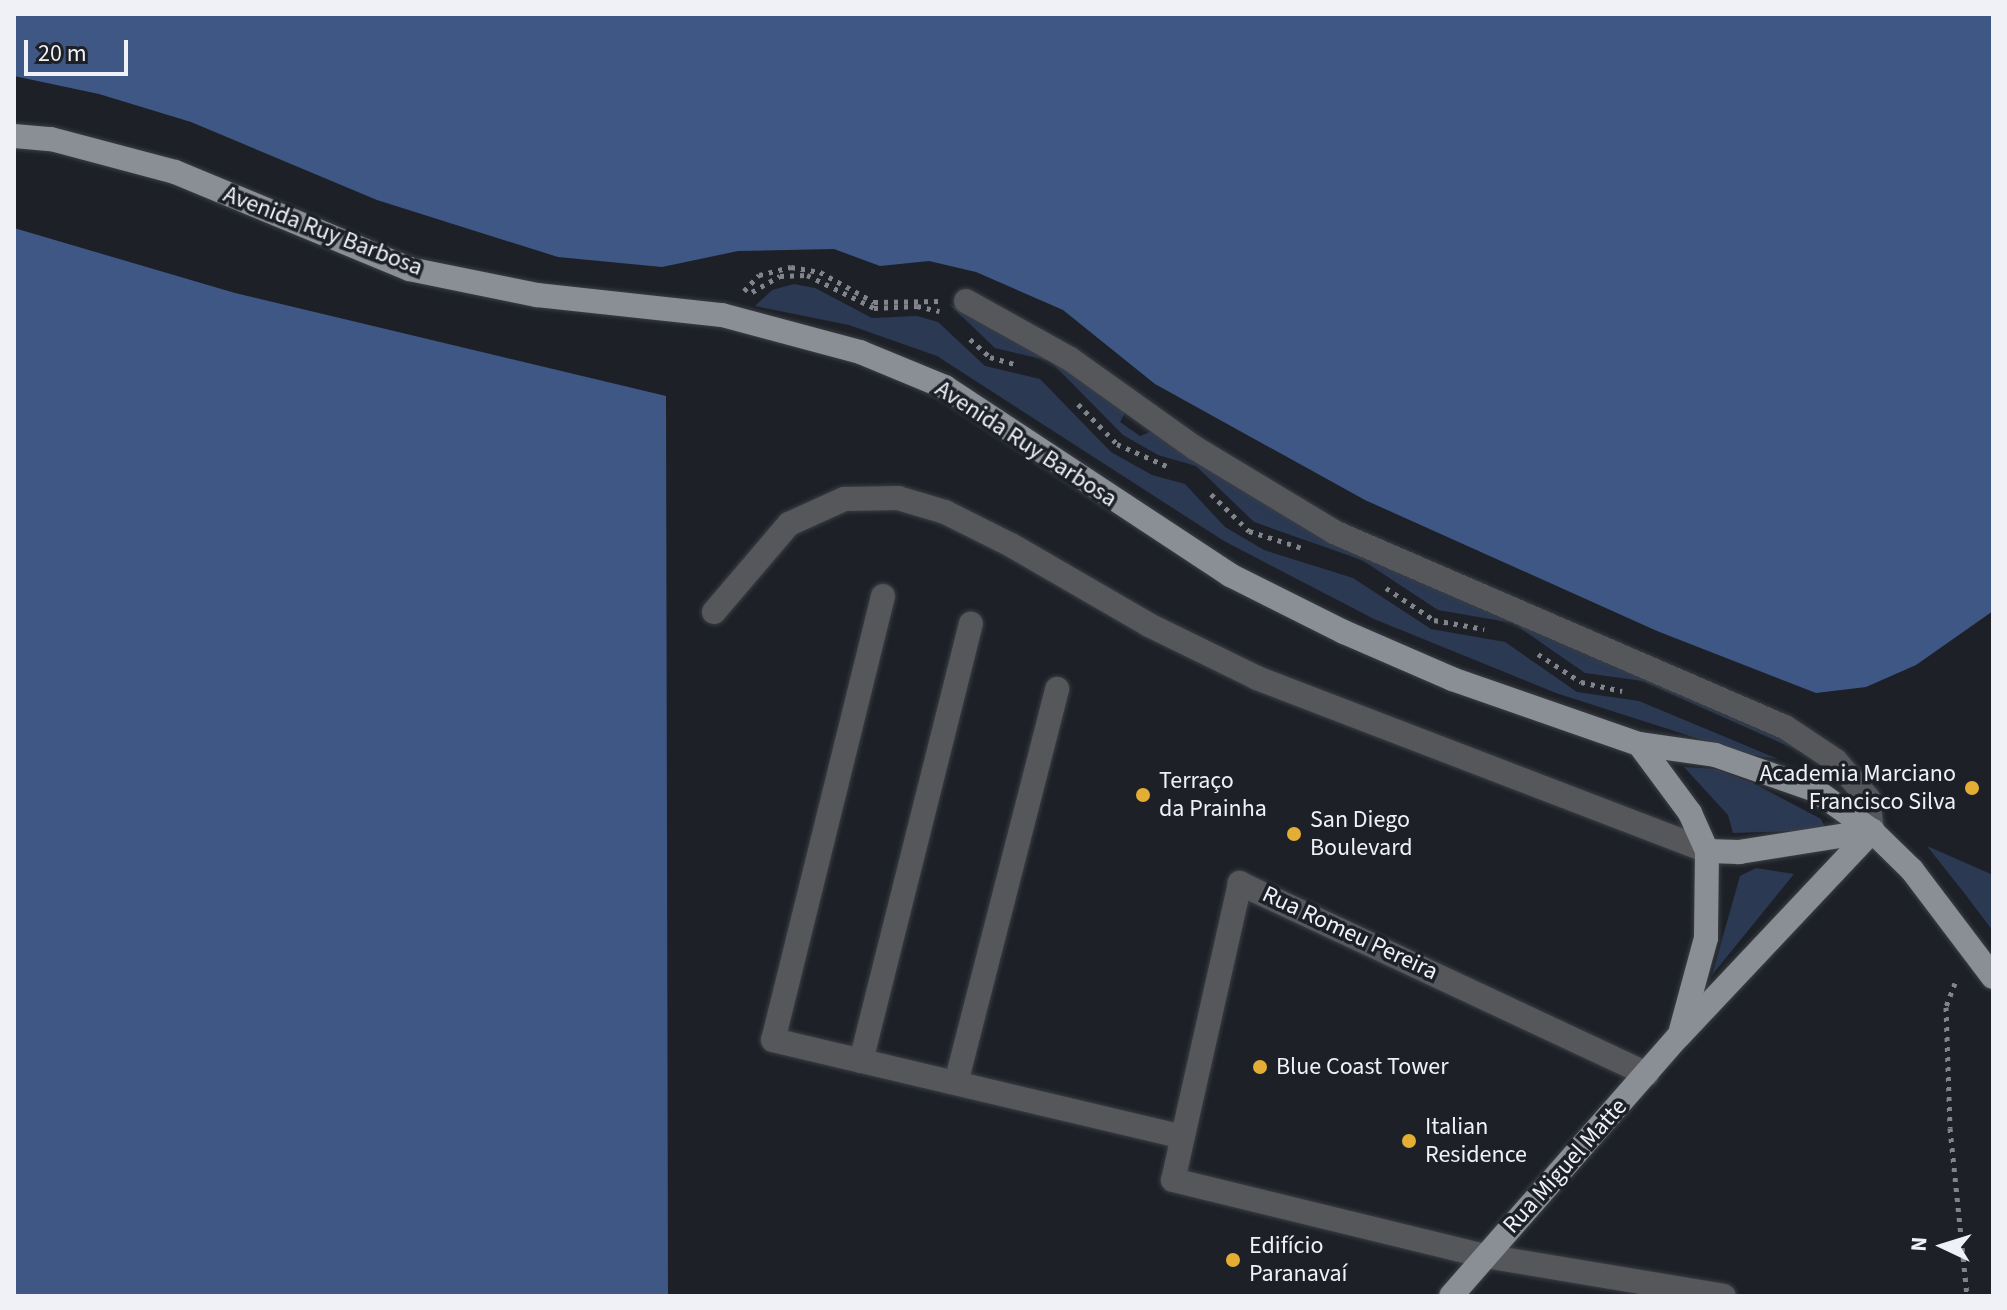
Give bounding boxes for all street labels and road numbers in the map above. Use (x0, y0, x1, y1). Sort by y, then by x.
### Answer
street label: Avenida Ruy Barbosa (219, 180, 427, 282)
street label: Avenida Ruy Barbosa (930, 375, 1122, 513)
street label: Rua Romeu Pereira (1258, 880, 1442, 986)
street label: Rua Miguel Matte (1497, 1093, 1633, 1239)

